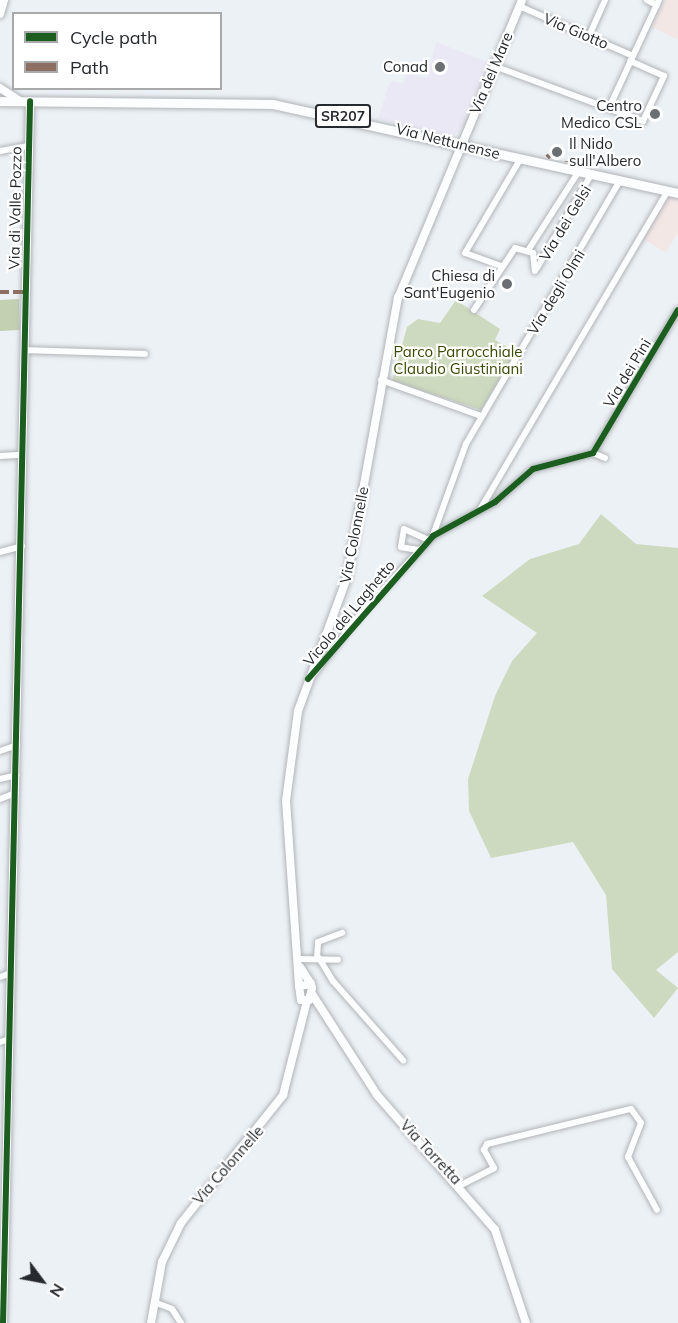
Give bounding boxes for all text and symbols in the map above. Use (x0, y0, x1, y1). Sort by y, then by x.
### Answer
street label: Via Giotto (541, 9, 611, 53)
legend (12, 12, 222, 90)
text: Cycle path (70, 26, 157, 49)
street label: Via del Mare (466, 29, 516, 117)
text: Path (70, 56, 109, 79)
place label: Conad (383, 58, 428, 76)
marker: Conad (433, 60, 447, 74)
place label: Centro Medico CSL (561, 96, 642, 131)
road number: SR207 (314, 105, 372, 127)
marker: Centro Medico CSL (646, 105, 664, 123)
street label: Via Nettunense (394, 119, 502, 163)
place label: Il Nido sull'Albero (569, 134, 641, 169)
marker: Il Nido sull'Albero (550, 145, 564, 159)
street label: Via di Valle Pozzo (5, 146, 25, 270)
street label: Via dei Gelsi (535, 182, 595, 264)
street label: Via degli Olmi (524, 246, 588, 338)
place label: Chiesa di Sant'Eugenio (404, 266, 495, 301)
marker: Chiesa di Sant'Eugenio (500, 277, 514, 291)
street label: Via dei Pini (599, 335, 655, 411)
park label: Parco Parrocchiale Claudio Giustiniani (393, 342, 523, 377)
street label: Via Colonnelle (336, 485, 372, 585)
street label: Vicolo del Laghetto (300, 556, 398, 670)
street label: Via Torretta (397, 1116, 465, 1188)
street label: Via Colonnelle (189, 1122, 267, 1208)
north arrow (12, 1251, 72, 1311)
text: N (46, 1280, 69, 1301)

